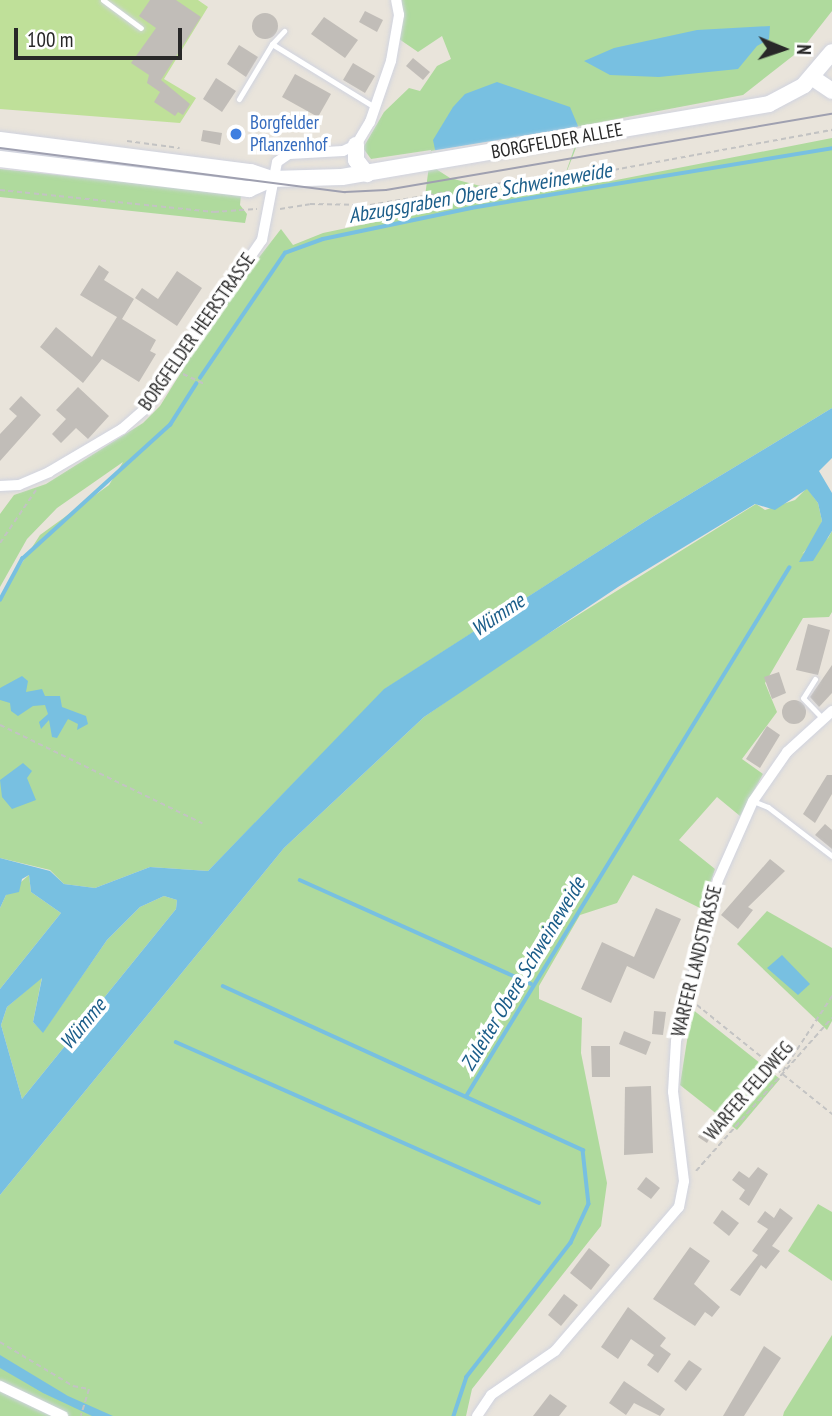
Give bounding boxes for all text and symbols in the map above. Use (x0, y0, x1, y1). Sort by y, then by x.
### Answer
scale bar (18, 14, 186, 58)
north arrow (748, 14, 818, 84)
text: 100 m (27, 26, 73, 53)
text: N (792, 44, 816, 55)
place label: Borgfelder Pflanzenhof (250, 112, 327, 156)
street label: BORGFELDER ALLEE (489, 118, 625, 164)
marker: Borgfelder Pflanzenhof (228, 126, 244, 142)
water label: Abzugsgraben Obere Schweineweide (347, 157, 613, 229)
street label: BORGFELDER HEERSTRASSE (134, 249, 260, 415)
water label: Wümme (467, 588, 529, 642)
water label: Zuleiter Obere Schweineweide (455, 873, 591, 1075)
street label: WARFER LANDSTRASSE (667, 883, 727, 1039)
water label: Wümme (54, 993, 112, 1055)
street label: WARFER FELDWEG (700, 1037, 798, 1145)

